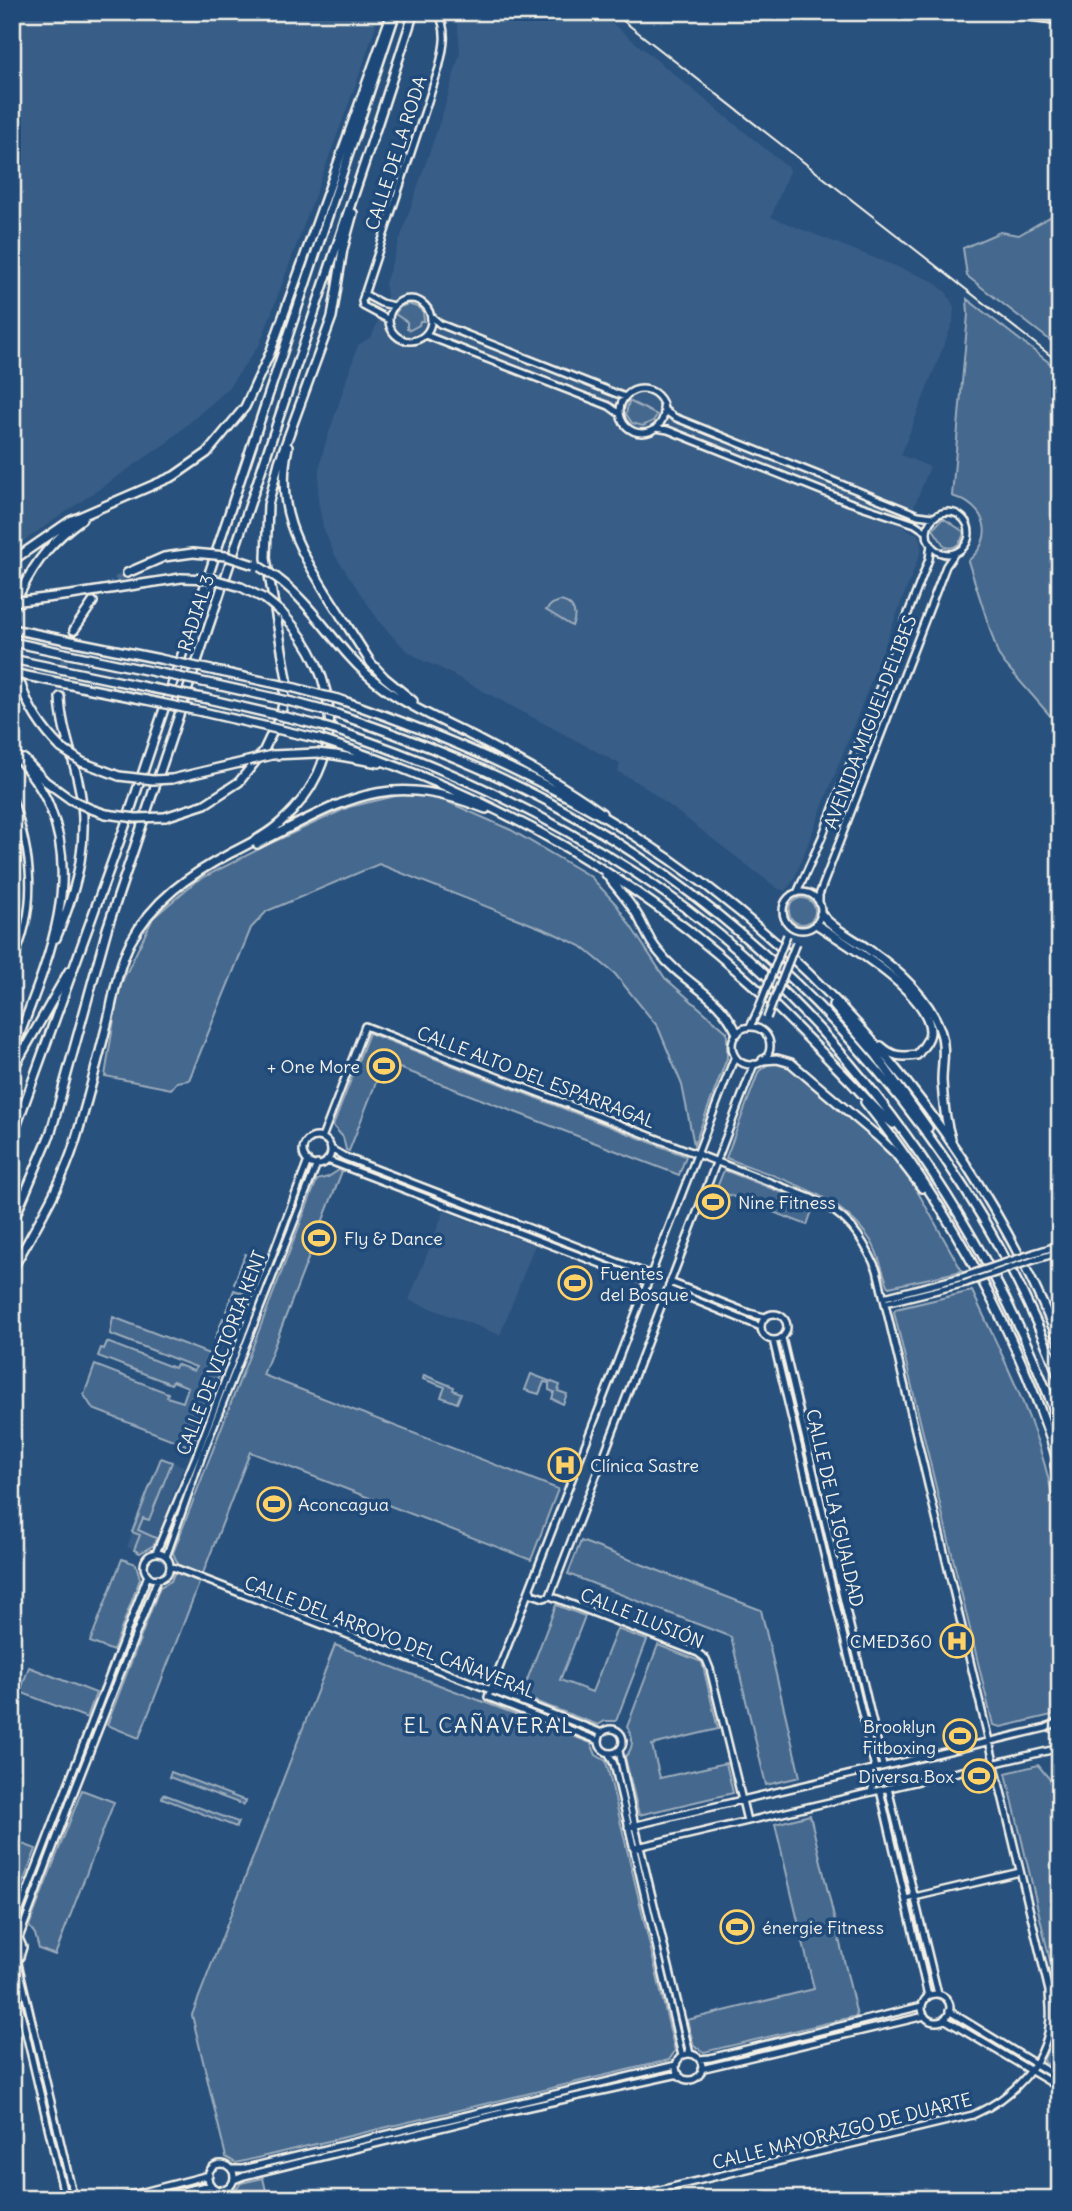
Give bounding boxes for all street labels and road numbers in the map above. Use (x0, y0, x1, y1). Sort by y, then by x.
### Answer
street label: CALLE DE LA RODA (360, 73, 432, 233)
street label: RADIAL 3 (173, 572, 219, 654)
street label: AVENIDA MIGUEL DELIBES (819, 612, 921, 832)
street label: CALLE ALTO DEL ESPARRAGAL (414, 1021, 658, 1133)
street label: CALLE DE VICTORIA KENT (171, 1247, 271, 1459)
street label: CALLE DE LA IGUALDAD (801, 1407, 869, 1609)
street label: CALLE DEL ARROYO DEL CAÑAVERAL (241, 1571, 539, 1703)
street label: CALLE ILUSIÓN (577, 1583, 707, 1653)
street label: CALLE MAYORAZGO DE DUARTE (710, 2088, 974, 2174)

